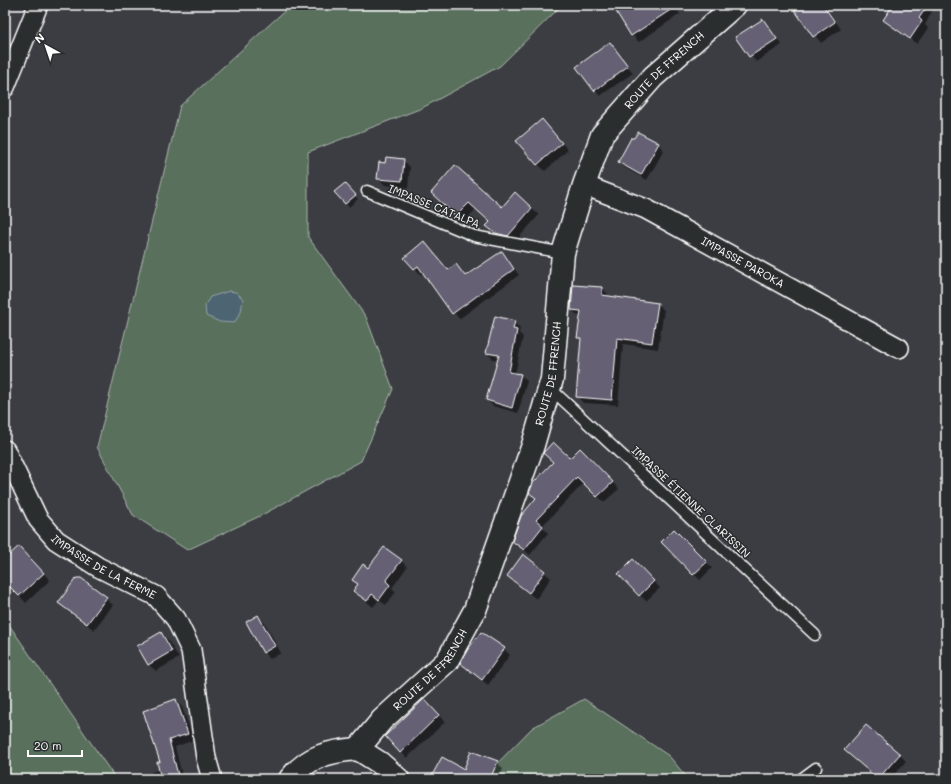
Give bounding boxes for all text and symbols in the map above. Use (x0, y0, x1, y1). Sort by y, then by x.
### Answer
north arrow (26, 26, 66, 66)
street label: ROUTE DE FFRENCH (620, 27, 707, 112)
text: N (31, 30, 47, 46)
street label: IMPASSE CATALPA (386, 180, 482, 231)
street label: IMPASSE PAROKA (699, 233, 787, 291)
street label: ROUTE DE FFRENCH (531, 321, 564, 427)
street label: IMPASSE ÉTIENNE CLARISSIN (629, 443, 754, 561)
street label: IMPASSE DE LA FERME (48, 532, 159, 602)
street label: ROUTE DE FFRENCH (389, 626, 470, 714)
scale bar (28, 732, 82, 758)
text: 20 m (34, 737, 62, 753)

